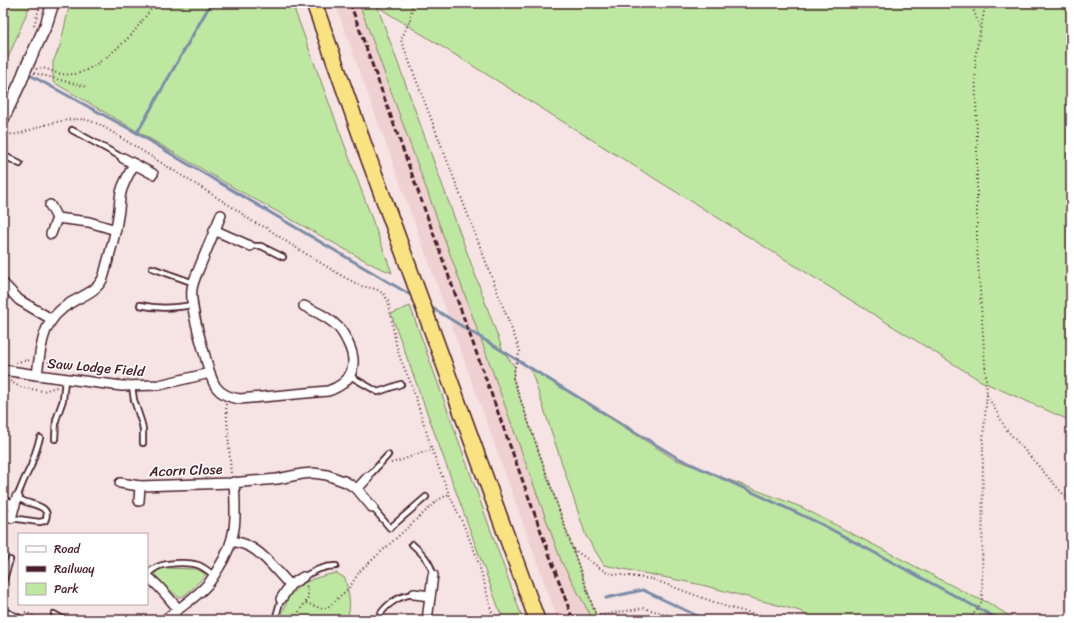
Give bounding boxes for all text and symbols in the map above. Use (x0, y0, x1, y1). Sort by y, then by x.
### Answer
street label: Saw Lodge Field (46, 351, 147, 384)
street label: Acorn Close (148, 457, 223, 484)
legend (18, 533, 148, 605)
text: Road (54, 538, 81, 560)
text: Railway (54, 558, 95, 580)
text: Park (54, 578, 79, 600)

